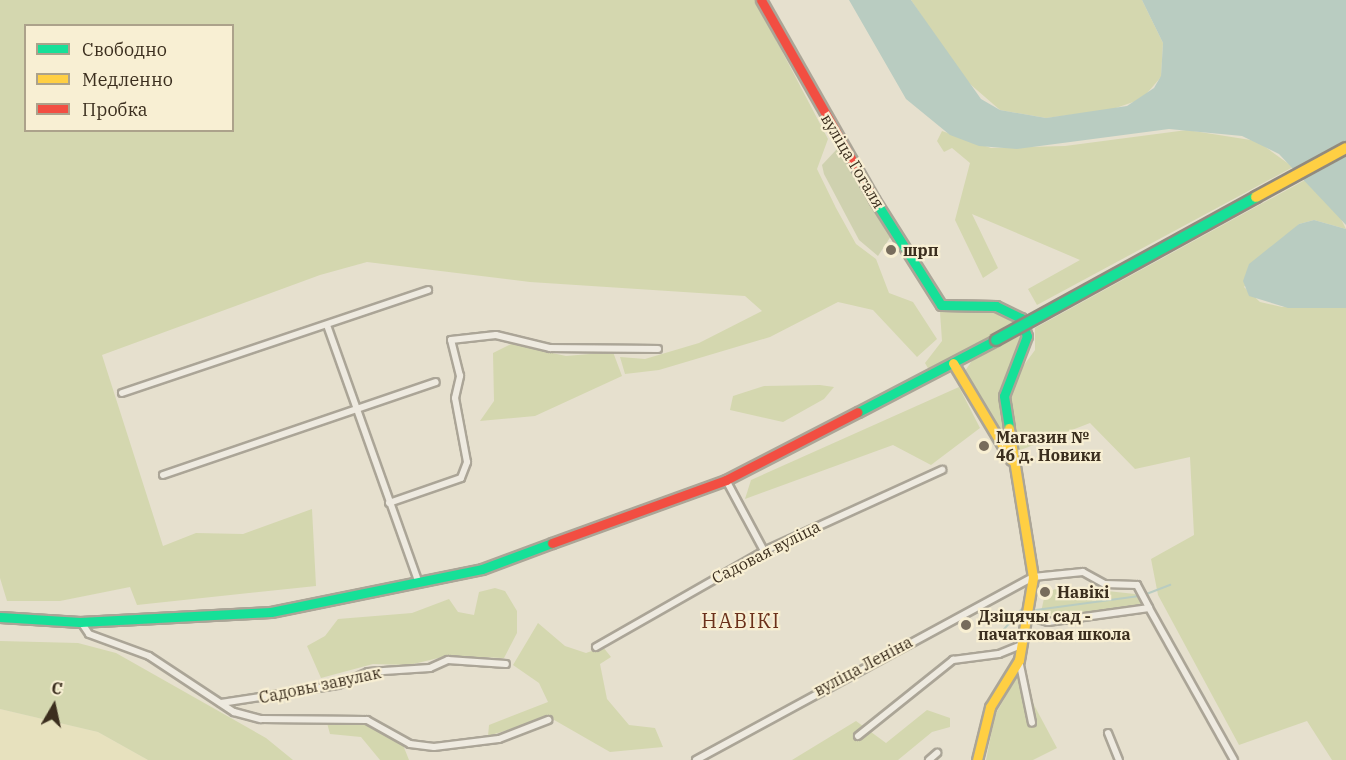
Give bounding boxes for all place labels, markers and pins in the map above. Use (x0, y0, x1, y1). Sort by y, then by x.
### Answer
place label: шрп (903, 240, 939, 260)
marker: шрп (884, 243, 898, 257)
place label: Магазин № 46 д. Новики (996, 427, 1101, 465)
marker: Магазин № 46 д. Новики (977, 439, 991, 453)
place label: Навікі (1057, 582, 1109, 602)
marker: Навікі (1038, 585, 1052, 599)
place label: Дзіцячы сад - пачатковая школа (978, 606, 1131, 644)
marker: Дзіцячы сад - пачатковая школа (959, 618, 973, 632)

